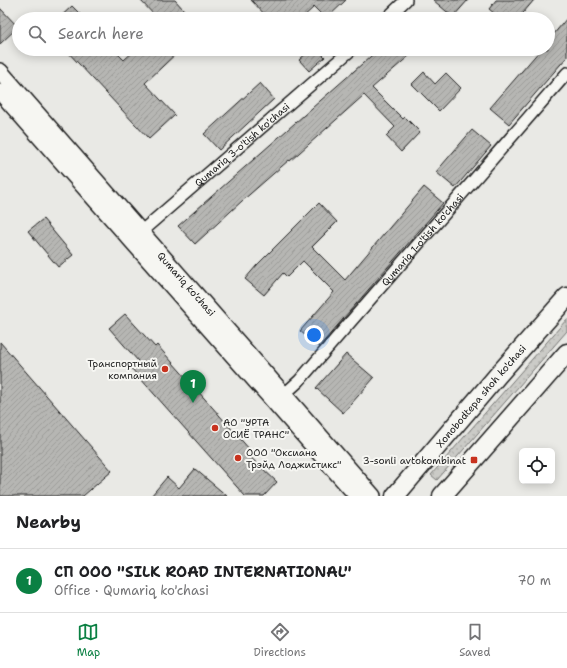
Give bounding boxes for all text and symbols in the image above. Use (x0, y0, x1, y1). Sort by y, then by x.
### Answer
search box (12, 12, 555, 56)
icon: search (26, 23, 48, 45)
text: Search here (58, 24, 144, 44)
street label: Qumariq 3-o'tish ko'chasi (192, 100, 293, 189)
street label: Qumariq 1-o'tish ko'chasi (379, 191, 467, 289)
street label: Qumariq ko'chasi (155, 249, 218, 319)
your location (304, 325, 324, 345)
street label: Xonobodtepa shoh ko'chasi (433, 342, 529, 450)
place label: Транспортный компания (87, 357, 157, 382)
marker: Транспортный компания (160, 364, 170, 374)
pin: 1 (180, 370, 206, 403)
place label: АО "УРТА ОСИЁ ТРАНС" (223, 416, 289, 441)
marker: АО "УРТА ОСИЁ ТРАНС" (210, 423, 220, 433)
place label: ООО "Оксиана Трэйд Лоджистикс" (246, 446, 341, 471)
map controls (519, 448, 555, 484)
button: locate (519, 448, 555, 484)
marker: ООО "Оксиана Трэйд Лоджистикс" (233, 453, 243, 463)
place label: 3-sonli avtokombinat (363, 454, 466, 467)
marker: 3-sonli avtokombinat (469, 455, 479, 465)
text: Nearby (16, 511, 81, 533)
text: СП ООО "SILK ROAD INTERNATIONAL" (54, 562, 352, 582)
text: 1 (26, 572, 32, 589)
text: 70 m (517, 572, 551, 589)
text: Office · Qumariq ko'chasi (54, 582, 209, 599)
tab: Map (77, 621, 100, 660)
tab: Directions (253, 621, 306, 660)
tab: Saved (459, 621, 490, 660)

